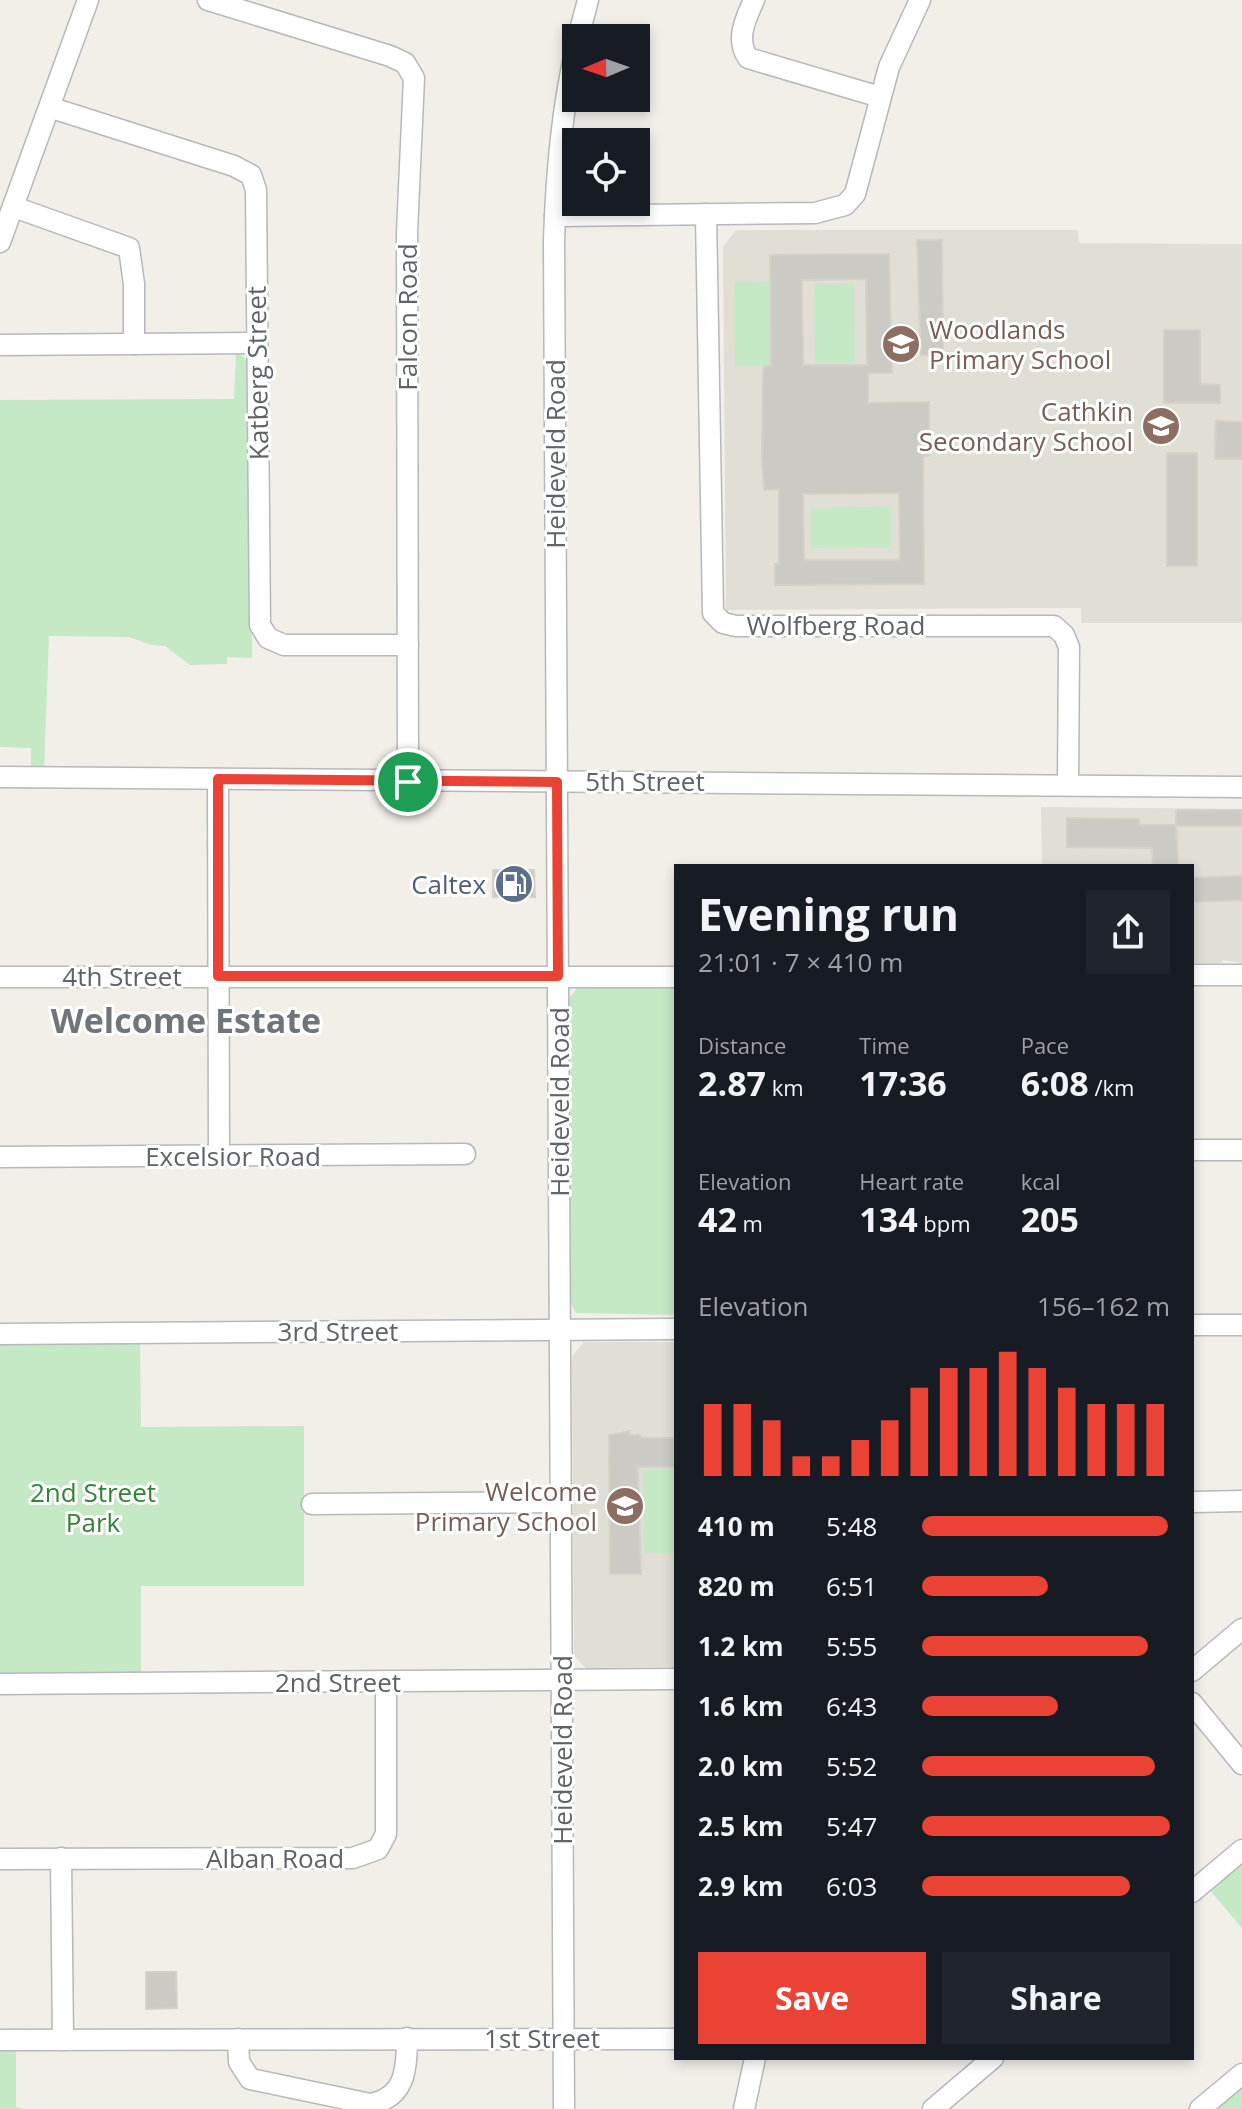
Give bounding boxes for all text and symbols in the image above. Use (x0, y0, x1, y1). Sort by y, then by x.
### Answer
north arrow (562, 24, 650, 112)
map controls (562, 24, 650, 216)
button: locate (562, 128, 650, 216)
street label: Falcon Road (389, 243, 425, 391)
street label: Katberg Street (237, 286, 277, 460)
place label: Woodlands Primary School (929, 311, 1111, 377)
school or university icon: Woodlands Primary School (880, 323, 922, 365)
street label: Heideveld Road (537, 359, 573, 549)
place label: Cathkin Secondary School (919, 393, 1133, 459)
school or university icon: Cathkin Secondary School (1140, 405, 1182, 447)
street label: Wolfberg Road (746, 607, 926, 643)
pin (374, 748, 442, 816)
icon: arrive (386, 760, 430, 804)
street label: 5th Street (585, 763, 705, 799)
fuel station icon: Caltex (493, 863, 535, 905)
place label: Caltex (411, 866, 486, 902)
text: Evening run (698, 884, 959, 944)
button: share (1086, 890, 1170, 974)
text: 21:01 · 7 × 410 m (698, 944, 903, 980)
street label: 4th Street (62, 958, 182, 994)
district label: Welcome Estate (51, 997, 321, 1043)
street label: Heideveld Road (541, 1007, 577, 1197)
text: Distance (698, 1030, 786, 1060)
text: Time (859, 1030, 910, 1060)
text: Pace (1021, 1030, 1069, 1060)
text: 2.87 (698, 1060, 766, 1106)
text: 17:36 (859, 1060, 947, 1106)
text: 6:08 (1021, 1060, 1089, 1106)
text: km (766, 1072, 804, 1102)
text: /km (1089, 1072, 1134, 1102)
street label: Excelsior Road (145, 1138, 321, 1174)
text: Elevation (698, 1166, 791, 1196)
text: Heart rate (859, 1166, 964, 1196)
text: kcal (1021, 1166, 1061, 1196)
text: 42 (698, 1196, 737, 1242)
text: 134 (859, 1196, 918, 1242)
text: 205 (1021, 1196, 1079, 1242)
text: m (737, 1208, 763, 1238)
text: bpm (918, 1208, 971, 1238)
text: Elevation (698, 1288, 808, 1324)
text: 156–162 m (1037, 1288, 1170, 1324)
street label: 3rd Street (278, 1313, 398, 1349)
place label: Welcome Primary School (415, 1473, 597, 1539)
park label: 2nd Street Park (30, 1474, 156, 1540)
school or university icon: Welcome Primary School (604, 1485, 646, 1527)
text: 410 m (698, 1508, 775, 1544)
text: 5:48 (826, 1508, 877, 1544)
text: 820 m (698, 1568, 775, 1604)
text: 6:51 (826, 1568, 877, 1604)
text: 1.2 km (698, 1628, 784, 1664)
text: 5:55 (826, 1628, 877, 1664)
street label: Heideveld Road (544, 1655, 580, 1845)
street label: 2nd Street (275, 1664, 401, 1700)
text: 1.6 km (698, 1688, 784, 1724)
text: 6:43 (826, 1688, 877, 1724)
text: 2.0 km (698, 1748, 784, 1784)
text: 5:52 (826, 1748, 877, 1784)
text: 2.5 km (698, 1808, 784, 1844)
text: 5:47 (826, 1808, 877, 1844)
street label: Alban Road (206, 1840, 344, 1876)
text: 2.9 km (698, 1868, 784, 1904)
text: 6:03 (826, 1868, 877, 1904)
button: Save (698, 1952, 926, 2044)
button: Share (942, 1952, 1170, 2044)
street label: 1st Street (484, 2020, 600, 2056)

